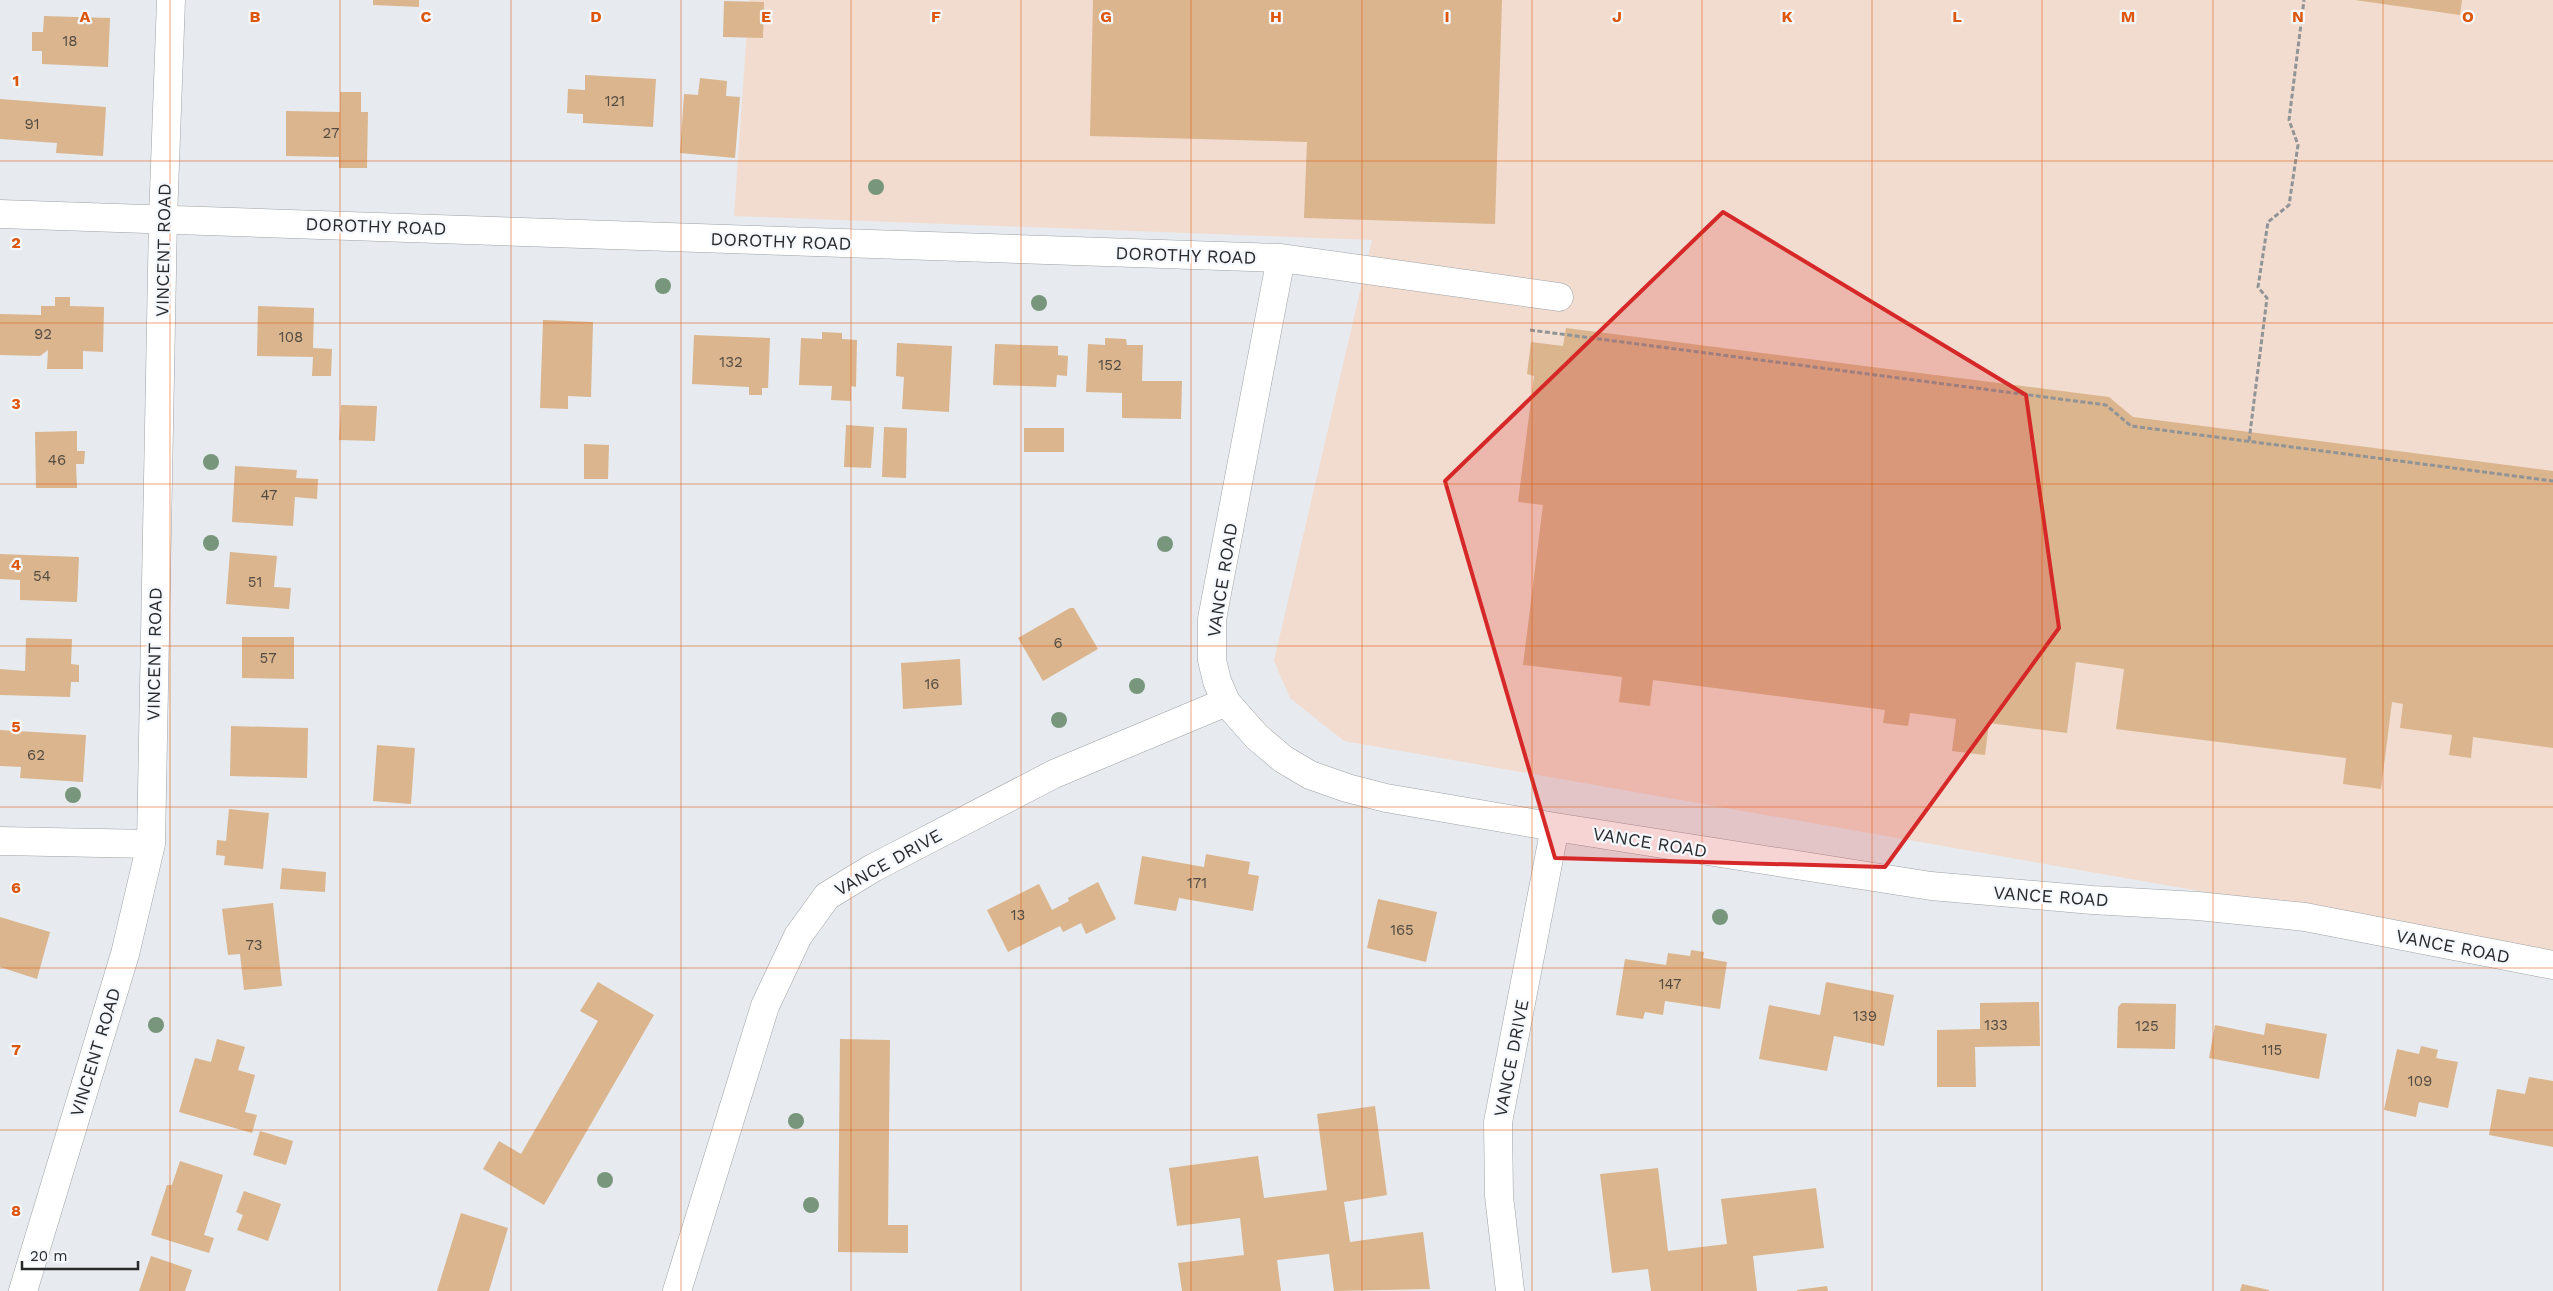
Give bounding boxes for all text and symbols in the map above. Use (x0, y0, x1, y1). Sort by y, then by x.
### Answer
text: A (80, 7, 91, 26)
text: B (250, 7, 261, 26)
text: C (421, 7, 432, 26)
text: D (590, 7, 602, 26)
text: E (761, 7, 771, 26)
text: F (931, 7, 941, 26)
text: G (1100, 7, 1112, 26)
text: H (1270, 7, 1282, 26)
text: I (1444, 7, 1450, 26)
text: J (1612, 7, 1622, 26)
text: K (1781, 7, 1793, 26)
text: L (1952, 7, 1962, 26)
text: M (2121, 7, 2135, 26)
text: N (2292, 7, 2304, 26)
text: O (2462, 7, 2474, 26)
house number: 18 (62, 32, 78, 50)
text: 1 (13, 71, 19, 90)
house number: 121 (605, 92, 625, 110)
house number: 91 (24, 115, 40, 133)
house number: 27 (323, 124, 339, 142)
street label: VINCENT ROAD (151, 183, 175, 317)
street label: DOROTHY ROAD (305, 213, 447, 239)
street label: DOROTHY ROAD (710, 228, 852, 254)
text: 2 (11, 233, 21, 252)
street label: DOROTHY ROAD (1115, 242, 1257, 268)
house number: 92 (34, 325, 52, 343)
house number: 108 (279, 328, 303, 346)
house number: 132 (719, 353, 743, 371)
house number: 152 (1098, 356, 1122, 374)
text: 3 (11, 394, 21, 413)
house number: 46 (48, 451, 66, 469)
house number: 47 (261, 486, 277, 504)
street label: VANCE ROAD (1203, 521, 1241, 639)
text: 4 (11, 555, 21, 574)
house number: 54 (33, 567, 51, 585)
house number: 51 (248, 573, 262, 591)
street label: VINCENT ROAD (142, 587, 166, 721)
house number: 6 (1053, 634, 1063, 652)
house number: 57 (259, 649, 277, 667)
house number: 16 (925, 675, 939, 693)
text: 5 (11, 717, 21, 736)
house number: 62 (27, 746, 45, 764)
street label: VANCE ROAD (1591, 823, 1709, 861)
street label: VANCE DRIVE (831, 824, 945, 900)
house number: 171 (1187, 874, 1207, 892)
text: 6 (11, 878, 21, 897)
street label: VANCE ROAD (1993, 881, 2109, 911)
house number: 13 (1011, 906, 1025, 924)
house number: 165 (1390, 921, 1414, 939)
street label: VANCE ROAD (2394, 925, 2512, 967)
house number: 73 (245, 936, 263, 954)
house number: 147 (1659, 975, 1681, 993)
street label: VINCENT ROAD (65, 985, 125, 1119)
street label: VANCE DRIVE (1489, 998, 1533, 1118)
house number: 139 (1853, 1007, 1877, 1025)
house number: 133 (1984, 1016, 2008, 1034)
house number: 125 (2135, 1017, 2159, 1035)
text: 7 (11, 1040, 21, 1059)
house number: 115 (2262, 1041, 2282, 1059)
house number: 109 (2408, 1072, 2432, 1090)
text: 8 (11, 1201, 21, 1220)
scale bar (22, 1238, 139, 1270)
text: 20 m (30, 1247, 68, 1265)

